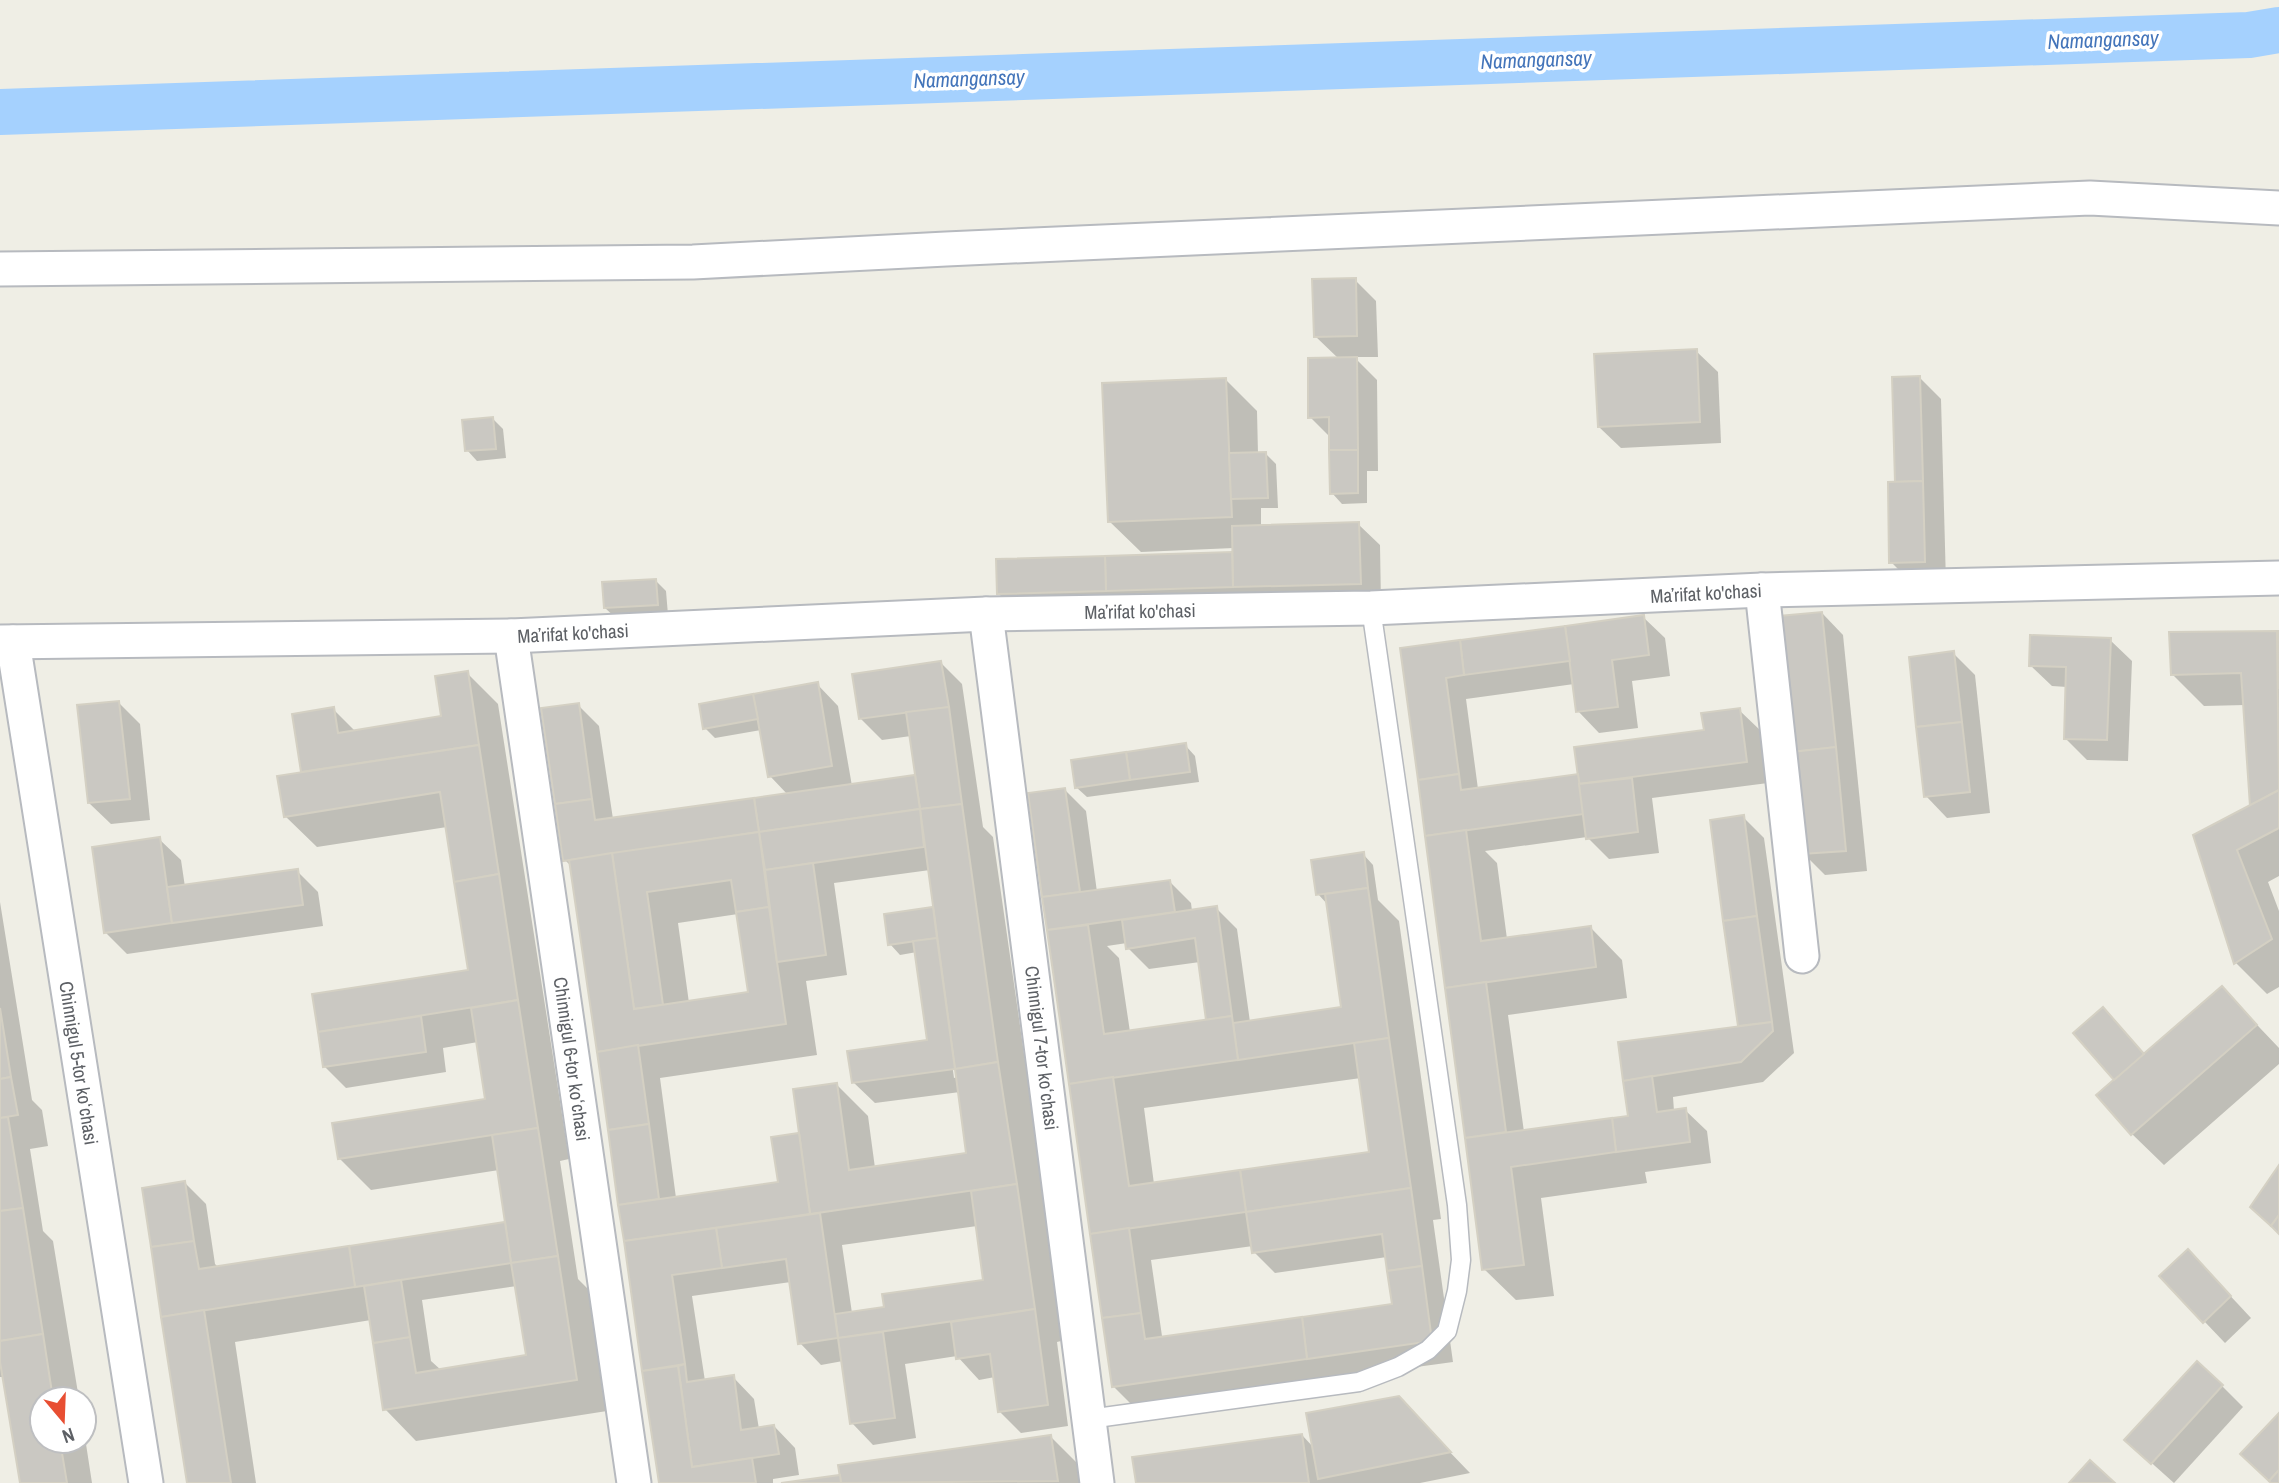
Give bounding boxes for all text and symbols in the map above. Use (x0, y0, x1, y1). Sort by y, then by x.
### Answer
water label: Namangansay (2047, 23, 2160, 56)
water label: Namangansay (1480, 43, 1593, 76)
water label: Namangansay (913, 62, 1026, 95)
street label: Maʼrifat ko'chasi (1650, 577, 1762, 609)
street label: Maʼrifat ko'chasi (1084, 597, 1196, 625)
street label: Maʼrifat ko'chasi (517, 617, 629, 649)
street label: Chinnigul 7-tor koʻchasi (1019, 964, 1065, 1132)
street label: Chinnigul 6-tor koʻchasi (548, 975, 596, 1143)
street label: Chinnigul 5-tor koʻchasi (53, 979, 105, 1147)
north arrow (28, 1385, 98, 1455)
text: N (59, 1422, 78, 1450)

